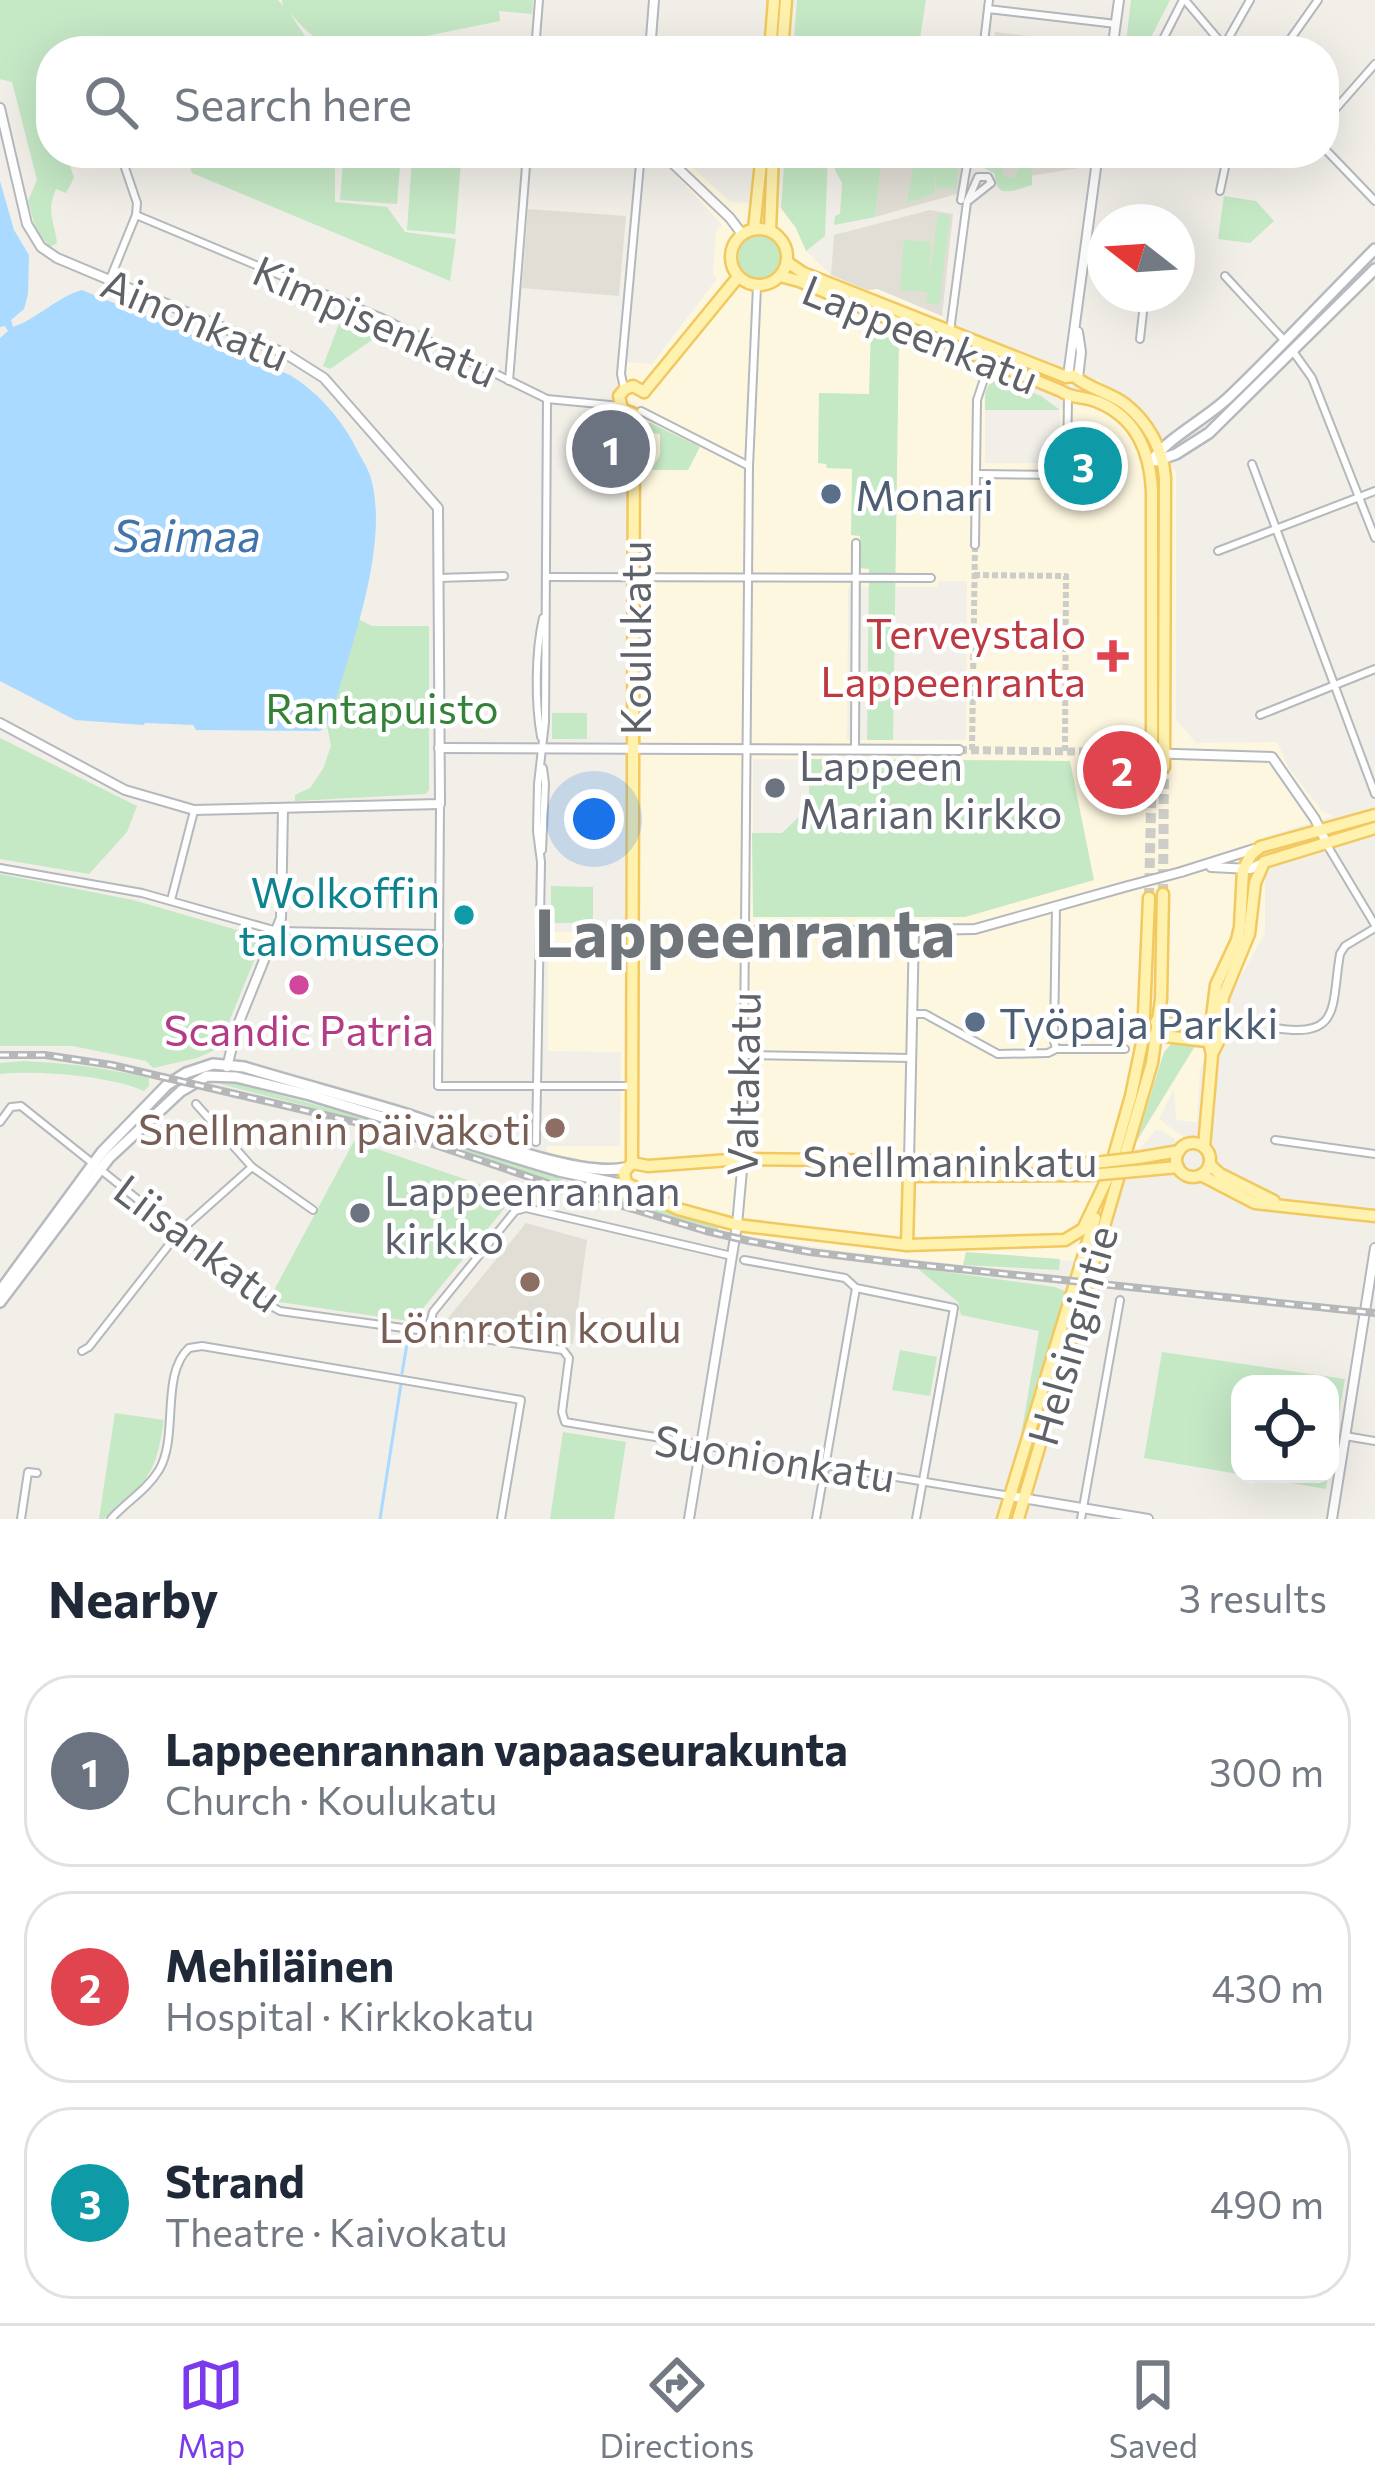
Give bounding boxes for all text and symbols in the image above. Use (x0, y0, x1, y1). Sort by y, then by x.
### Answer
search box (36, 36, 1339, 168)
icon: search (78, 69, 144, 135)
text: Search here (174, 75, 412, 130)
north arrow (1087, 204, 1195, 312)
street label: Kimpisenkatu (246, 243, 506, 397)
street label: Ainonkatu (95, 255, 297, 381)
street label: Lappeenkatu (796, 262, 1046, 404)
pin: 1 (572, 404, 650, 494)
pin: 3 (1044, 421, 1122, 511)
place label: Monari (855, 468, 994, 520)
marker: Monari (818, 481, 844, 507)
water label: Saimaa (113, 506, 261, 561)
street label: Koulukatu (608, 541, 660, 735)
place label: Terveystalo Lappeenranta (820, 606, 1086, 706)
marker: Terveystalo Lappeenranta (1097, 640, 1129, 672)
park label: Rantapuisto (265, 681, 499, 733)
pin: 2 (1083, 725, 1161, 815)
place label: Lappeen Marian kirkko (799, 738, 1062, 838)
marker: Lappeen Marian kirkko (762, 775, 788, 801)
your location (564, 789, 624, 849)
place label: Wolkoffin talomuseo (239, 865, 440, 965)
district label: Lappeenranta (534, 890, 956, 971)
marker: Wolkoffin talomuseo (451, 902, 477, 928)
marker: Scandic Patria (286, 972, 312, 998)
street label: Valtakatu (714, 992, 770, 1176)
place label: Työpaja Parkki (999, 996, 1278, 1048)
place label: Scandic Patria (164, 1003, 434, 1055)
marker: Työpaja Parkki (962, 1009, 988, 1035)
place label: Snellmanin päiväkoti (138, 1102, 531, 1154)
marker: Snellmanin päiväkoti (542, 1115, 568, 1141)
street label: Snellmaninkatu (802, 1134, 1098, 1186)
street label: Liisankatu (105, 1162, 293, 1322)
place label: Lappeenrannan kirkko (384, 1163, 681, 1263)
marker: Lappeenrannan kirkko (347, 1200, 373, 1226)
street label: Helsingintie (1015, 1219, 1127, 1451)
marker: Lönnrotin koulu (517, 1269, 543, 1295)
place label: Lönnrotin koulu (379, 1300, 681, 1352)
map controls (1231, 1375, 1339, 1483)
button: locate (1231, 1375, 1339, 1483)
street label: Suonionkatu (651, 1412, 899, 1502)
text: Nearby (48, 1566, 218, 1629)
text: 3 results (1179, 1573, 1327, 1621)
text: Lappeenrannan vapaaseurakunta (165, 1720, 848, 1775)
text: 1 (81, 1747, 99, 1795)
text: 300 m (1209, 1747, 1324, 1795)
text: Church · Koulukatu (165, 1775, 497, 1823)
text: Mehiläinen (165, 1936, 394, 1991)
text: 2 (79, 1963, 101, 2011)
text: 430 m (1211, 1963, 1324, 2011)
text: Hospital · Kirkkokatu (165, 1991, 534, 2039)
text: Strand (165, 2152, 305, 2207)
text: 3 (79, 2179, 101, 2227)
text: 490 m (1210, 2179, 1324, 2227)
text: Theatre · Kaivokatu (165, 2207, 507, 2255)
tab: Map (177, 2352, 245, 2465)
tab: Directions (600, 2352, 754, 2465)
tab: Saved (1109, 2352, 1198, 2465)

